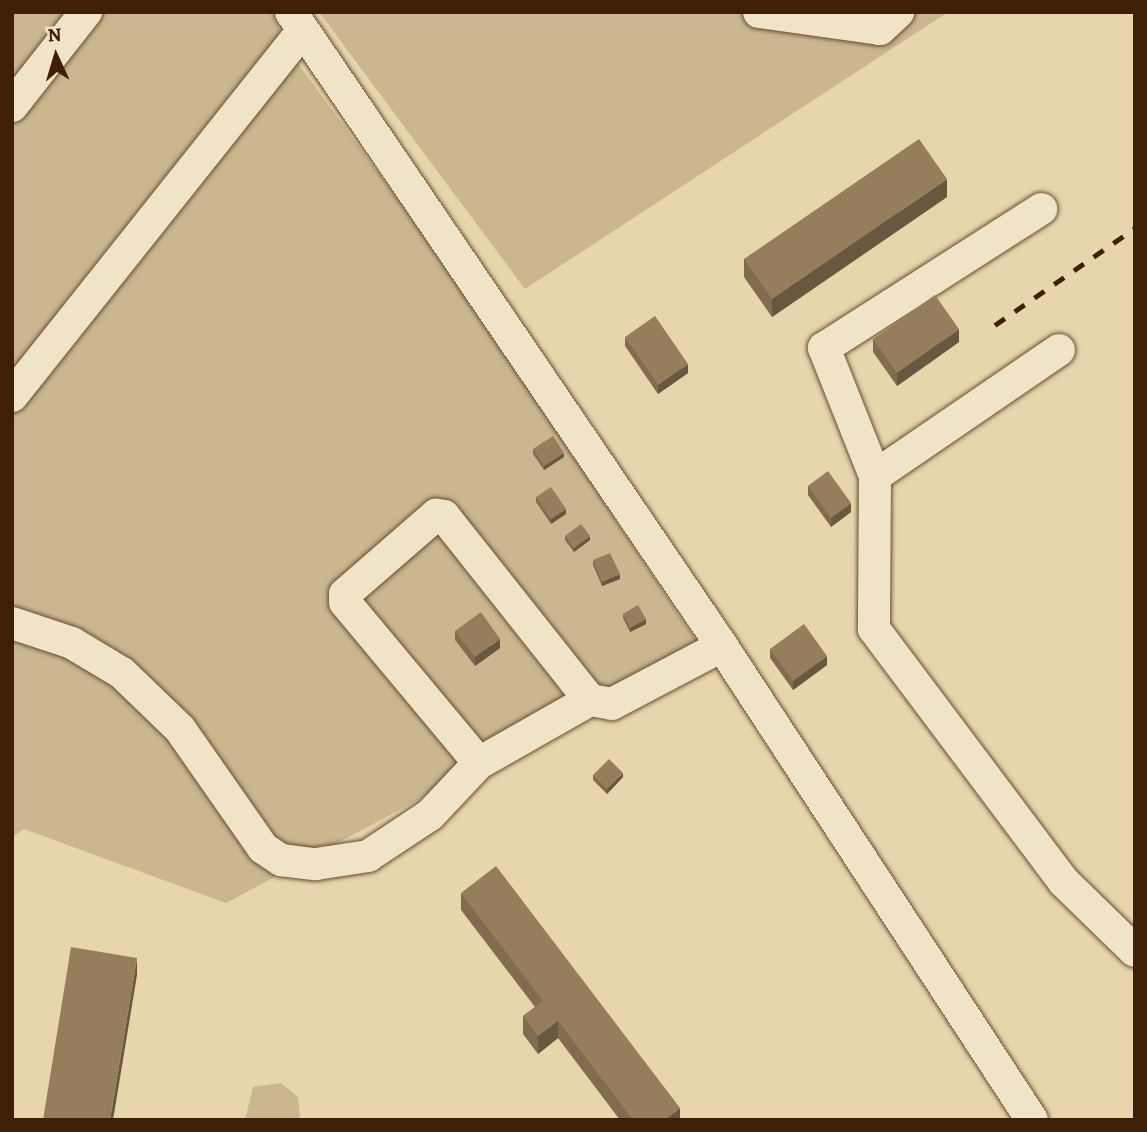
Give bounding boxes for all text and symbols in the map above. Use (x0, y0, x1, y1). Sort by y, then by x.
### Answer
north arrow (21, 21, 91, 91)
text: N (47, 22, 62, 49)

